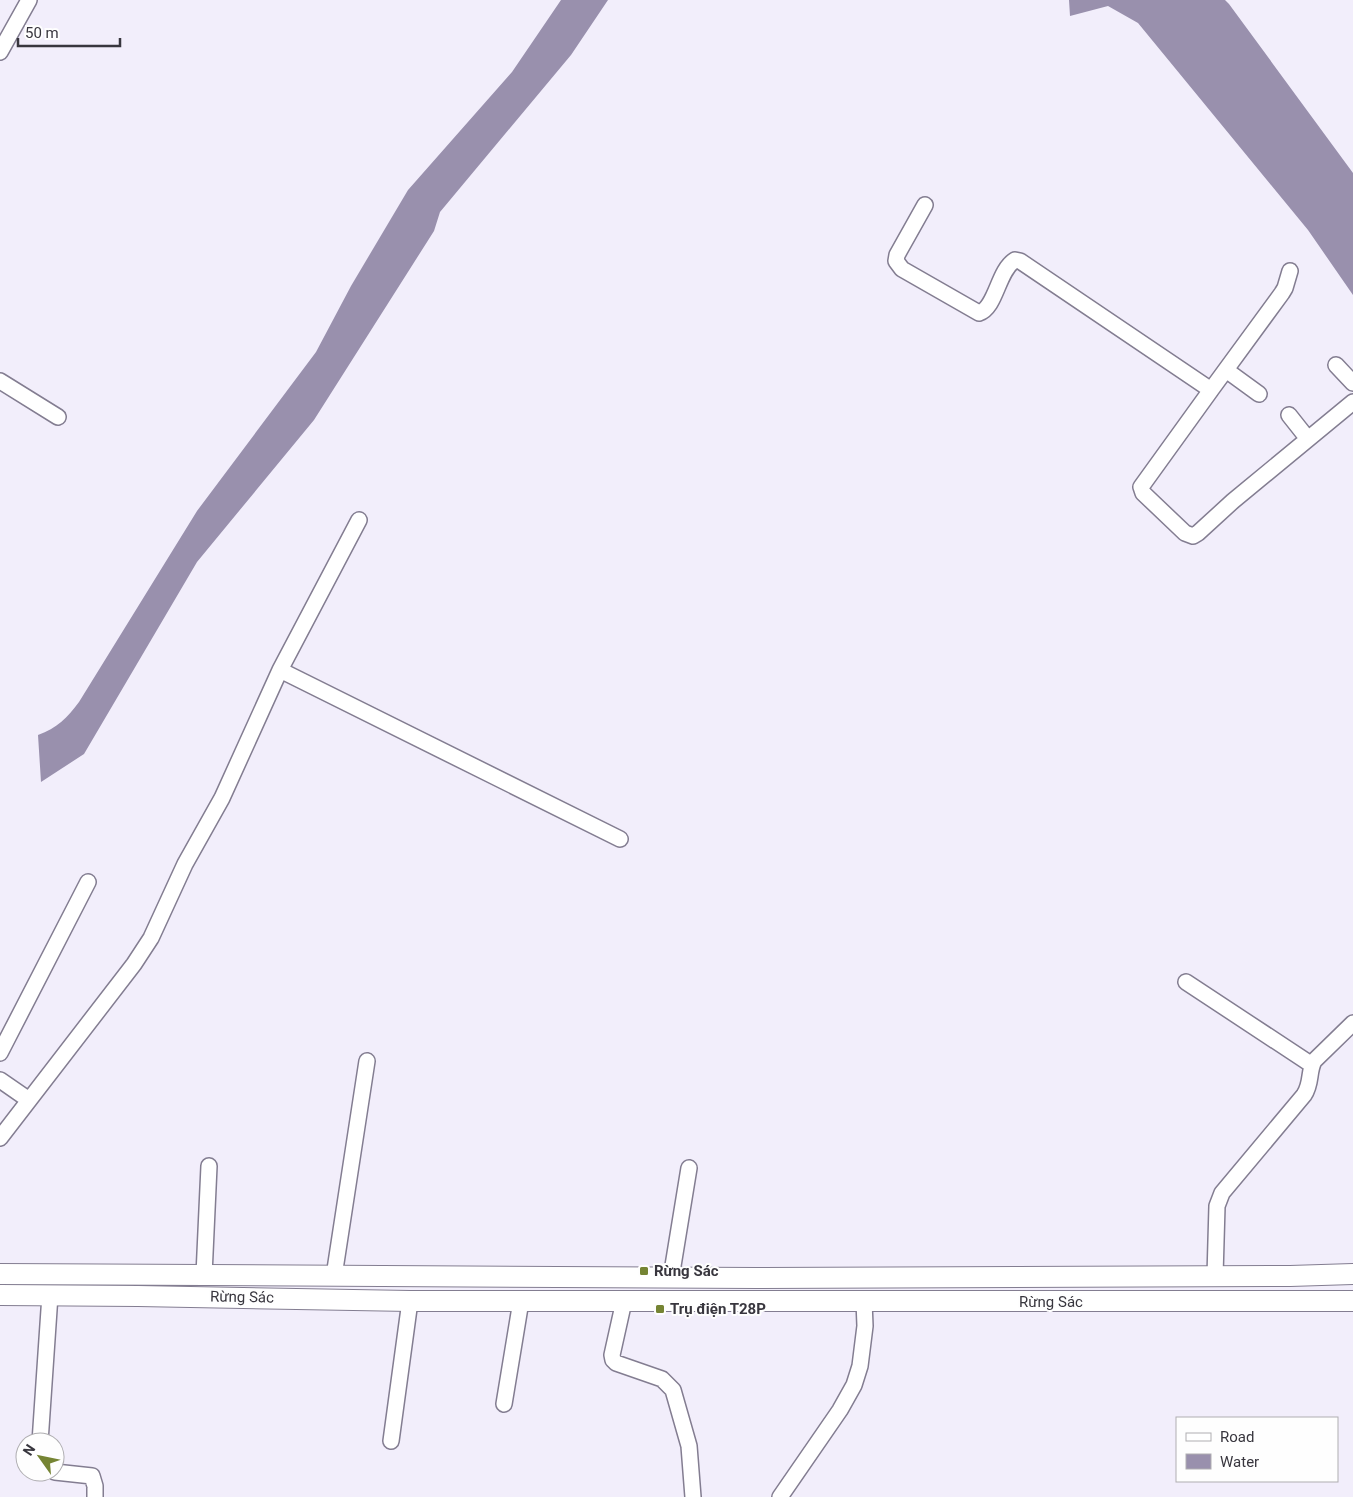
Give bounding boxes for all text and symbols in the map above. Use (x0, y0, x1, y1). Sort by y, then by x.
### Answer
scale bar (18, 15, 120, 47)
text: 50 m (25, 24, 59, 42)
place label: Rừng Sác (654, 1262, 719, 1280)
marker: Rừng Sác (638, 1265, 650, 1277)
street label: Rừng Sác (210, 1287, 274, 1307)
street label: Rừng Sác (1019, 1293, 1083, 1311)
place label: Trụ điện T28P (670, 1300, 766, 1318)
marker: Trụ điện T28P (654, 1303, 666, 1315)
legend (1176, 1417, 1338, 1482)
text: Road (1220, 1428, 1254, 1446)
north arrow (15, 1432, 65, 1482)
text: N (20, 1441, 39, 1458)
text: Water (1220, 1453, 1259, 1471)

